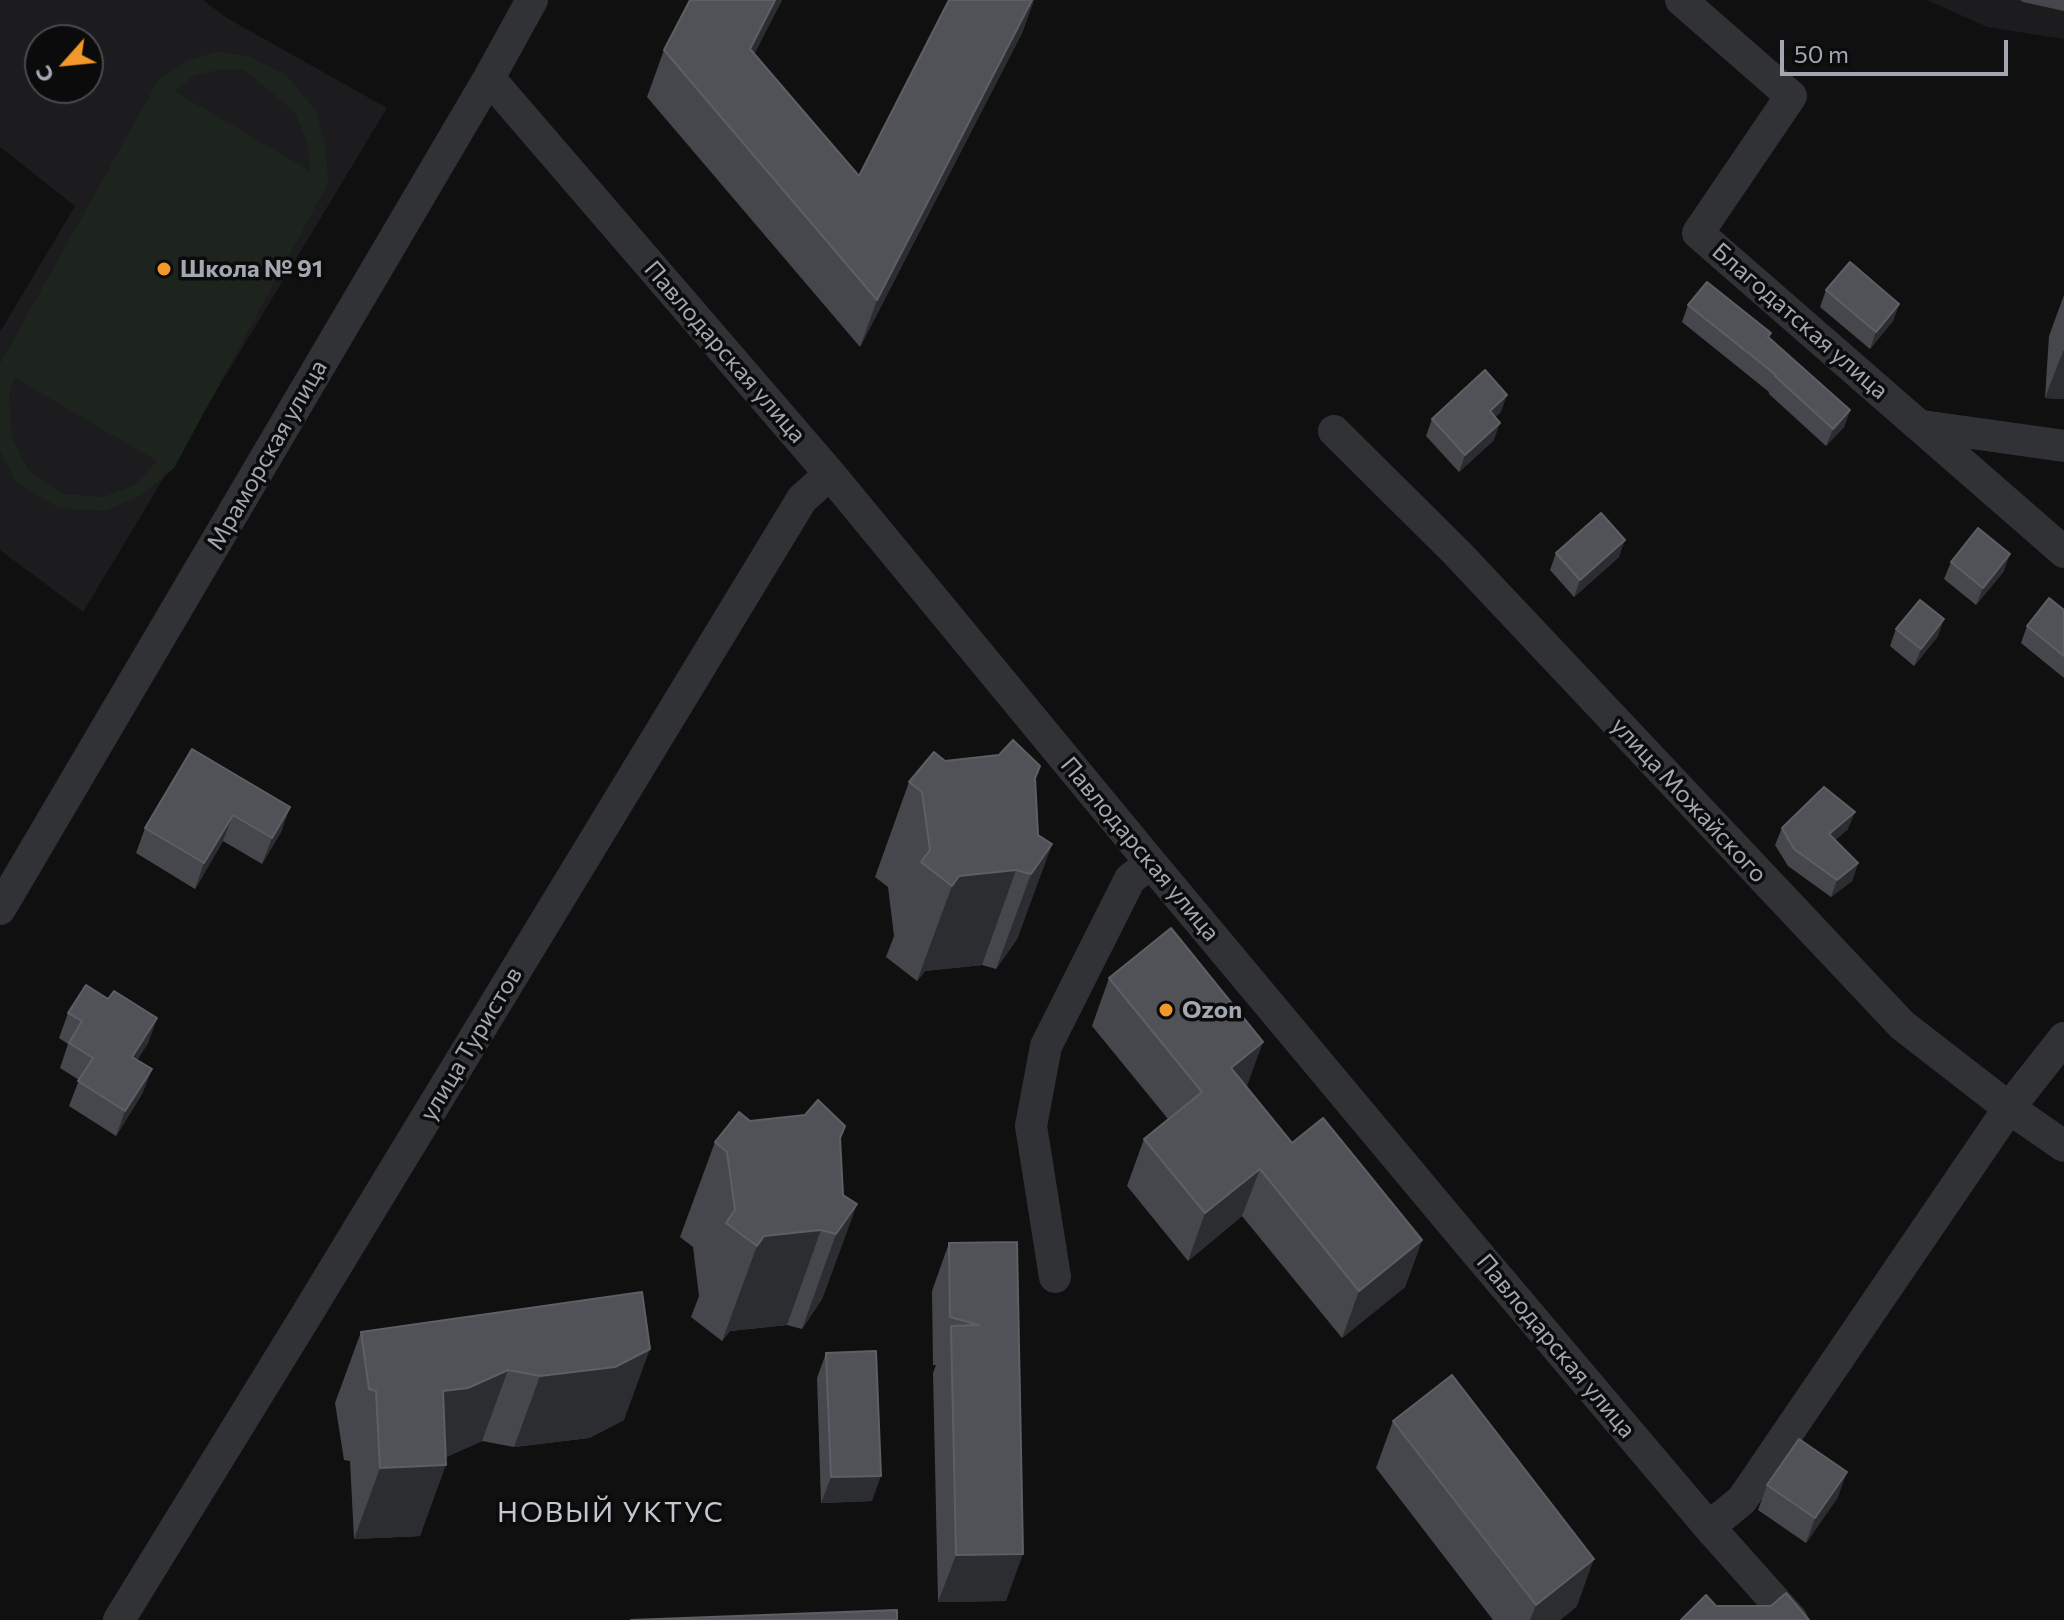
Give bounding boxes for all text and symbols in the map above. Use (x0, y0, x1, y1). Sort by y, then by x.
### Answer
north arrow (24, 24, 104, 104)
scale bar (1784, 24, 2012, 74)
text: 50 m (1794, 39, 1849, 68)
text: С (29, 61, 59, 87)
street label: Благодатская улица (1706, 237, 1894, 405)
place label: Школа № 91 (180, 255, 323, 283)
street label: Павлодарская улица (638, 255, 812, 449)
marker: Школа № 91 (155, 260, 173, 278)
street label: Мраморская улица (201, 355, 333, 555)
street label: улица Можайского (1605, 711, 1773, 889)
street label: Павлодарская улица (1055, 751, 1225, 947)
street label: улица Туристов (414, 962, 528, 1126)
place label: Ozon (1182, 996, 1242, 1024)
marker: Ozon (1157, 1001, 1175, 1019)
street label: Павлодарская улица (1471, 1248, 1641, 1444)
district label: НОВЫЙ УКТУС (497, 1496, 725, 1530)

